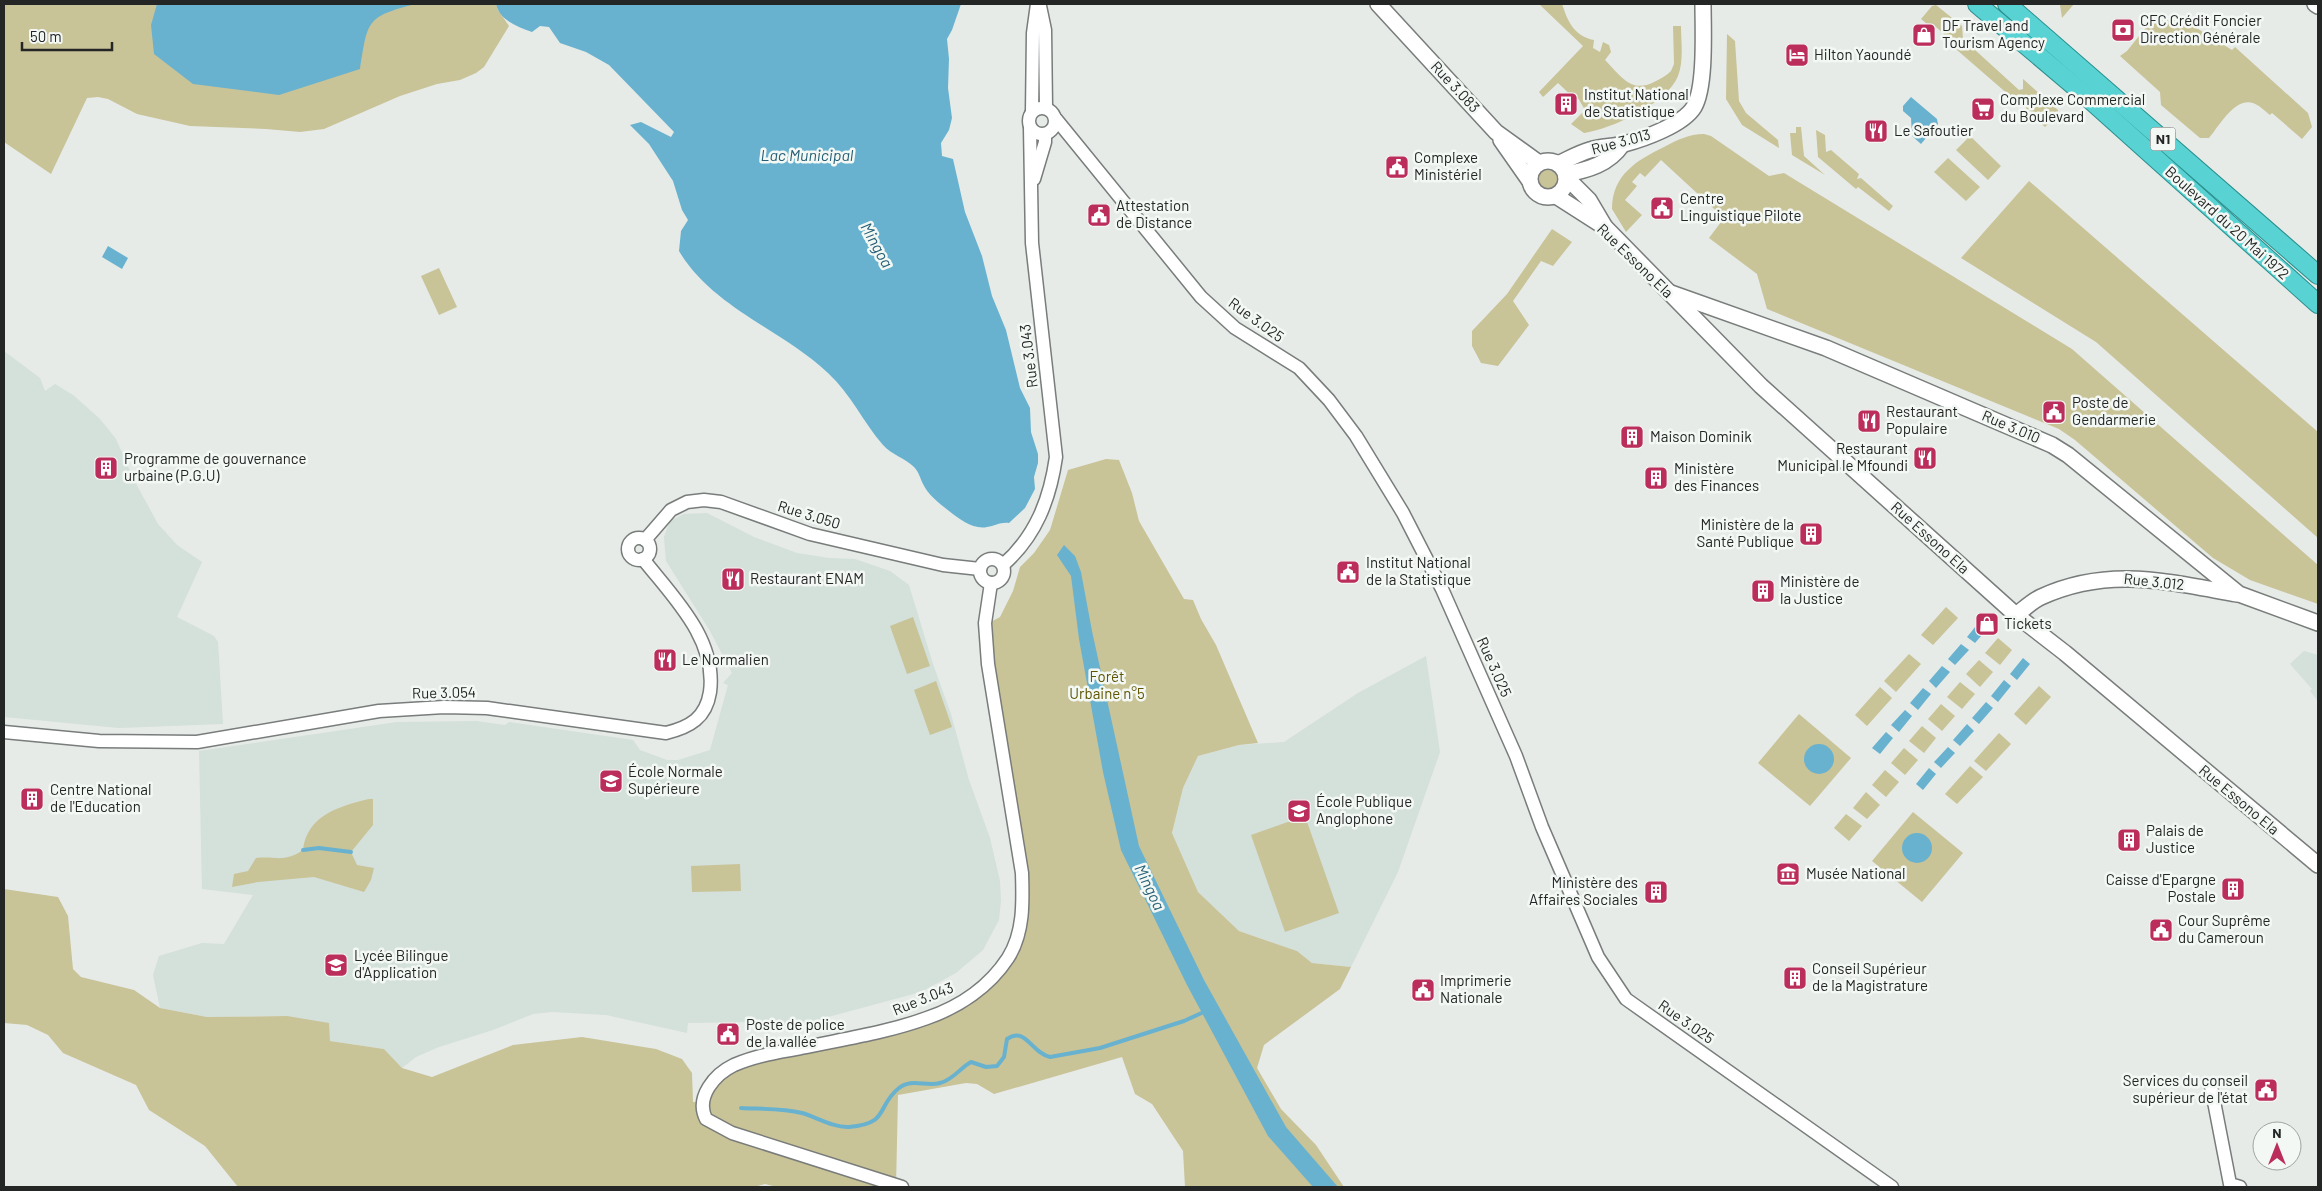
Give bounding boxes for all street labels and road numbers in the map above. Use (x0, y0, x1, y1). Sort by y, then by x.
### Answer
street label: Rue 3.083 (1427, 57, 1484, 116)
street label: Rue 3.013 (1589, 124, 1652, 158)
road number: N1 (2150, 128, 2176, 150)
street label: Boulevard du 20 Mai 1972 (2162, 162, 2293, 283)
street label: Rue Essono Ela (1594, 219, 1678, 301)
street label: Rue 3.025 (1225, 293, 1288, 345)
street label: Rue 3.043 (1015, 323, 1041, 389)
street label: Rue 3.010 (1980, 406, 2043, 446)
street label: Rue 3.050 (776, 496, 843, 532)
street label: Rue Essono Ela (1888, 497, 1973, 577)
street label: Rue 3.012 (2123, 569, 2185, 593)
street label: Rue 3.025 (1474, 634, 1516, 699)
street label: Rue 3.054 (412, 682, 476, 702)
street label: Rue Essono Ela (2196, 761, 2283, 838)
street label: Rue 3.043 (890, 978, 956, 1018)
street label: Rue 3.025 (1655, 996, 1718, 1047)

